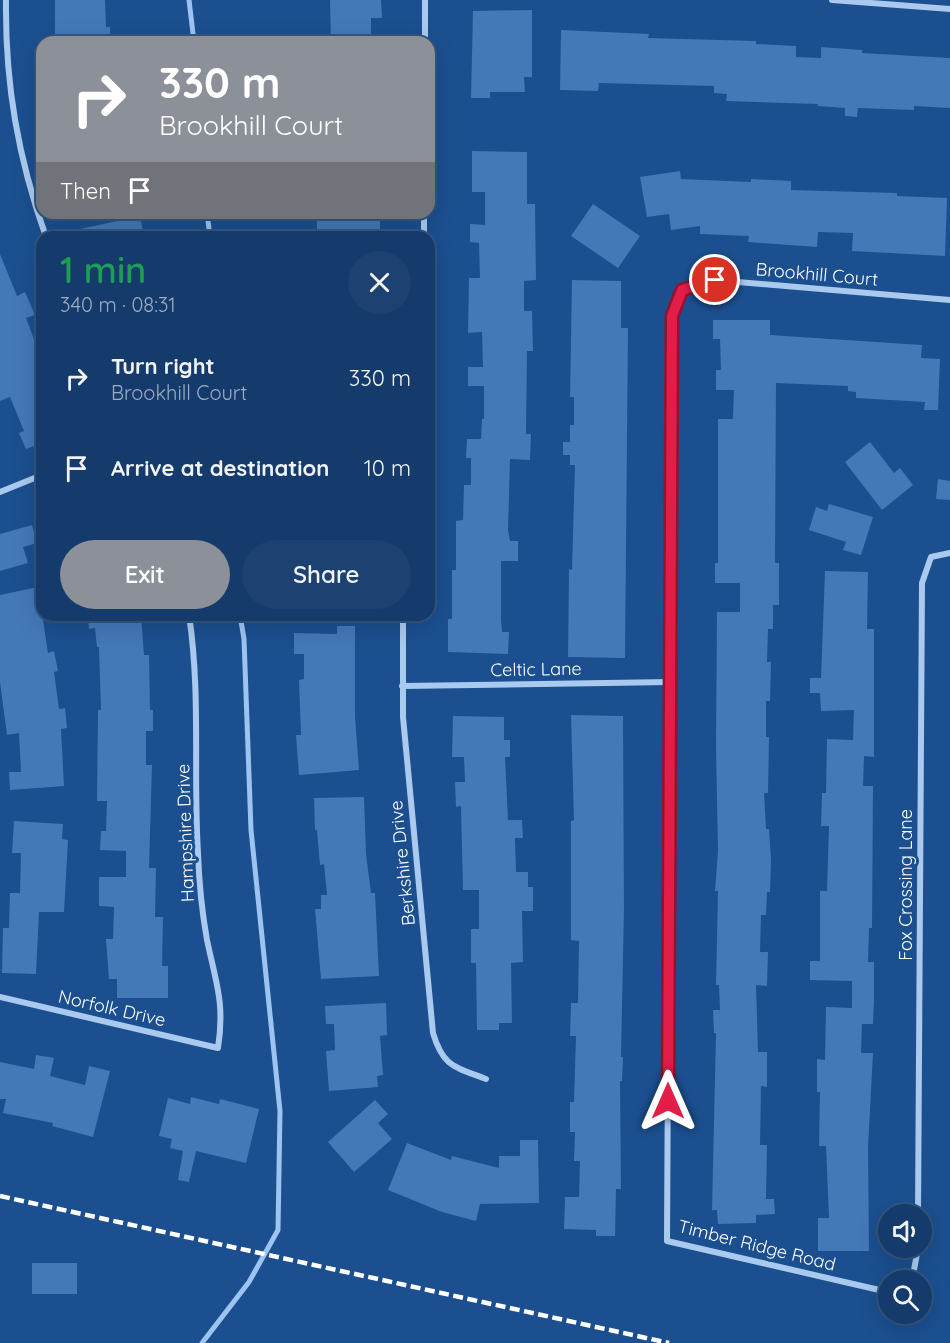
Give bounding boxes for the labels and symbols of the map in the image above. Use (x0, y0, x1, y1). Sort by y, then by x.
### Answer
pin (689, 254, 740, 305)
street label: Brookhill Court (755, 257, 879, 291)
street label: Celtic Lane (490, 657, 582, 681)
street label: Hampshire Drive (171, 763, 199, 903)
street label: Berkshire Drive (384, 799, 420, 927)
street label: Fox Crossing Lane (894, 809, 917, 961)
street label: Norfolk Drive (56, 984, 168, 1032)
position arrow (636, 1069, 700, 1133)
street label: Timber Ridge Road (676, 1214, 838, 1276)

